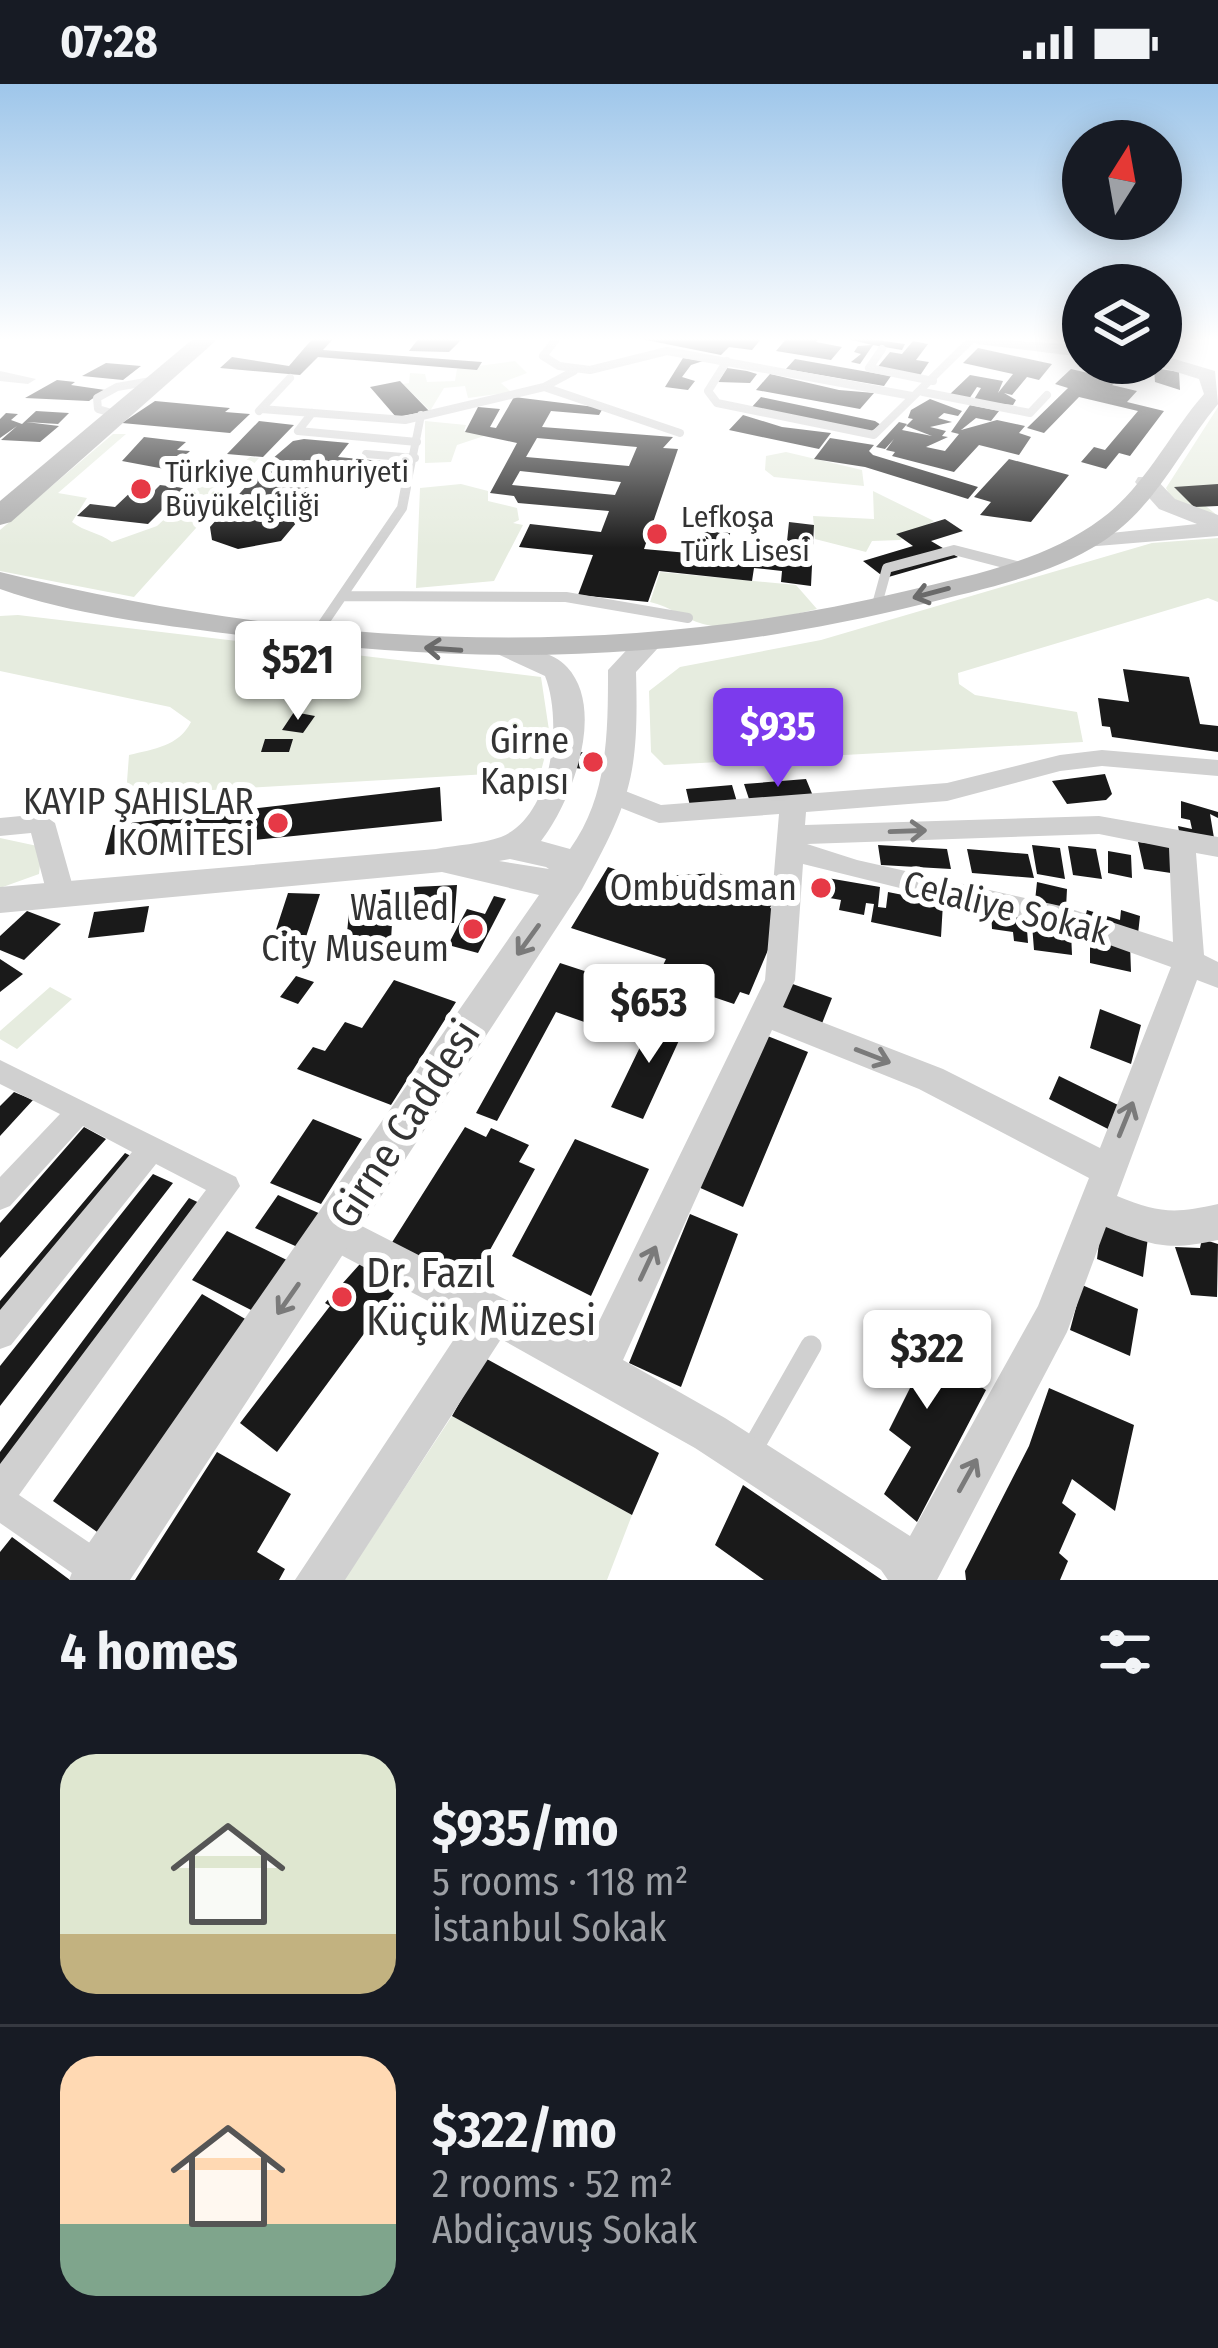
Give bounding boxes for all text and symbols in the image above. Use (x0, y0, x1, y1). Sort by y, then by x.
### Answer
text: 07:28 (60, 15, 158, 69)
north arrow (1062, 120, 1182, 240)
map controls (1062, 120, 1182, 384)
button: layers (1062, 264, 1182, 384)
place label: Türkiye Cumhuriyeti Büyükelçiliği (165, 454, 409, 524)
marker: Türkiye Cumhuriyeti Büyükelçiliği (128, 476, 154, 502)
place label: Lefkoşa Türk Lisesi (681, 499, 810, 569)
marker: Lefkoşa Türk Lisesi (644, 521, 670, 547)
one-way arrow (913, 584, 951, 606)
pin: $521 (227, 621, 369, 723)
text: $521 (262, 637, 334, 683)
one-way arrow (424, 638, 463, 661)
pin: $935 (707, 688, 849, 790)
text: $935 (740, 704, 816, 750)
place label: Girne Kapısı (480, 719, 569, 804)
marker: Girne Kapısı (580, 749, 606, 775)
place label: KAYIP ŞAHISLAR KOMİTESİ (23, 780, 254, 865)
marker: KAYIP ŞAHISLAR KOMİTESİ (265, 810, 291, 836)
one-way arrow (888, 819, 927, 842)
street label: Celaliye Sokak (899, 861, 1113, 955)
place label: Ombudsman (610, 866, 797, 910)
marker: Ombudsman (808, 875, 834, 901)
place label: Walled City Museum (261, 886, 449, 971)
marker: Walled City Museum (460, 916, 486, 942)
one-way arrow (516, 923, 542, 956)
pin: $653 (578, 964, 720, 1066)
text: $653 (611, 980, 687, 1026)
street label: Girne Caddesi (319, 1011, 491, 1237)
one-way arrow (853, 1046, 890, 1068)
one-way arrow (1117, 1102, 1138, 1139)
one-way arrow (638, 1246, 660, 1282)
place label: Dr. Fazıl Küçük Müzesi (366, 1248, 596, 1346)
one-way arrow (276, 1282, 302, 1315)
marker: Dr. Fazıl Küçük Müzesi (329, 1284, 355, 1310)
pin: $322 (856, 1310, 998, 1412)
text: $322 (890, 1326, 964, 1372)
one-way arrow (957, 1458, 980, 1493)
icon: filters (1092, 1619, 1158, 1685)
text: 4 homes (60, 1621, 238, 1683)
text: $935/mo (432, 1797, 619, 1859)
icon: home (156, 1802, 300, 1946)
text: 5 rooms · 118 m² (432, 1859, 688, 1905)
text: İstanbul Sokak (432, 1905, 666, 1951)
text: $322/mo (432, 2099, 617, 2161)
icon: home (156, 2104, 300, 2248)
text: 2 rooms · 52 m² (432, 2161, 673, 2207)
text: Abdiçavuş Sokak (432, 2207, 697, 2253)

